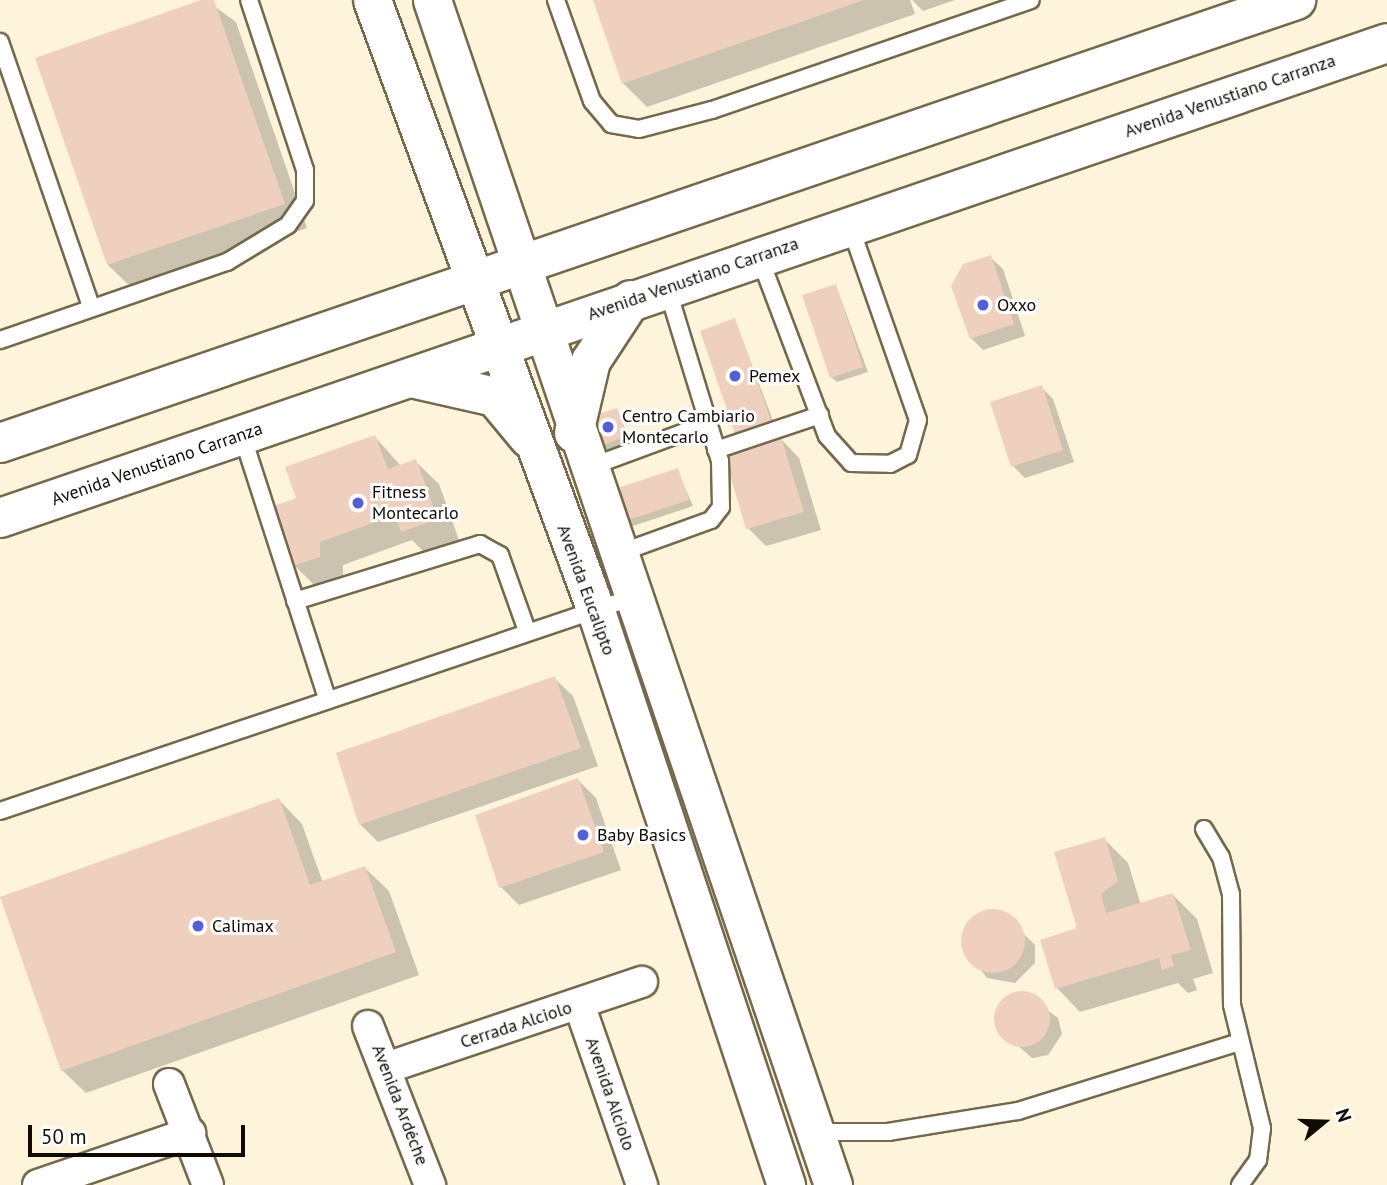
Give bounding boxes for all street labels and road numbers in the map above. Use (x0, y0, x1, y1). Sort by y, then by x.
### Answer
street label: Avenida Venustiano Carranza (1121, 50, 1339, 142)
street label: Avenida Venustiano Carranza (584, 233, 802, 325)
street label: Avenida Venustiano Carranza (48, 418, 266, 510)
street label: Avenida Eucalipto (552, 522, 620, 658)
street label: Cerrada Alciolo (457, 997, 575, 1053)
street label: Avenida Alciolo (580, 1034, 640, 1154)
street label: Avenida Ardéche (367, 1041, 433, 1169)

